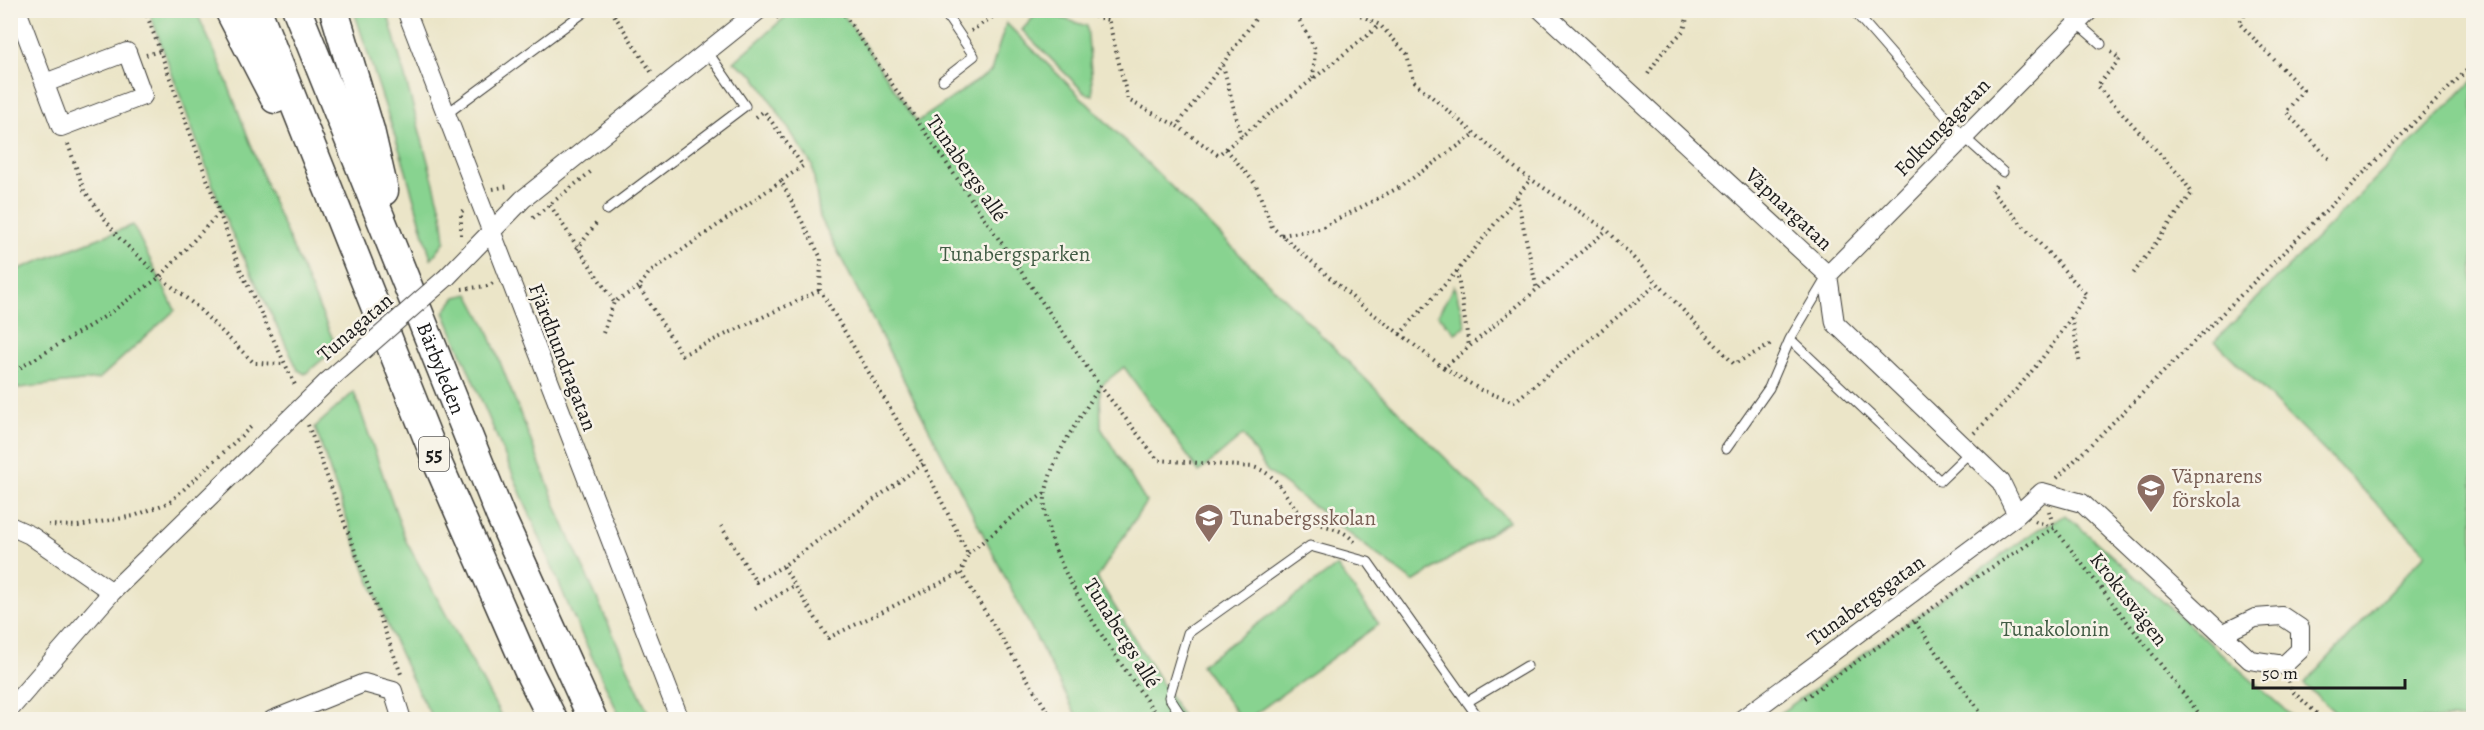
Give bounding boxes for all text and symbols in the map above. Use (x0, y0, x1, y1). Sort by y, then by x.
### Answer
street label: Folkungagatan (1888, 72, 1996, 182)
street label: Tunabergs allé (920, 109, 1014, 227)
street label: Väpnargatan (1739, 161, 1839, 257)
park label: Tunabergsparken (940, 240, 1090, 268)
street label: Fjärdhundragatan (522, 279, 604, 435)
street label: Tunagatan (311, 286, 399, 368)
street label: Bärbyleden (410, 318, 472, 418)
road number: 55 (419, 437, 449, 471)
place label: Väpnarens förskola (2171, 462, 2263, 514)
school or university icon: Väpnarens förskola (2135, 472, 2167, 514)
school or university icon: Tunabergsskolan (1193, 502, 1225, 544)
place label: Tunabergsskolan (1230, 504, 1376, 532)
street label: Krokusvägen (2084, 546, 2174, 652)
street label: Tunabergsgatan (1802, 548, 1930, 652)
street label: Tunabergs allé (1077, 573, 1167, 693)
park label: Tunakolonin (2001, 615, 2109, 643)
scale bar (2253, 652, 2404, 690)
text: 50 m (2262, 661, 2298, 685)

